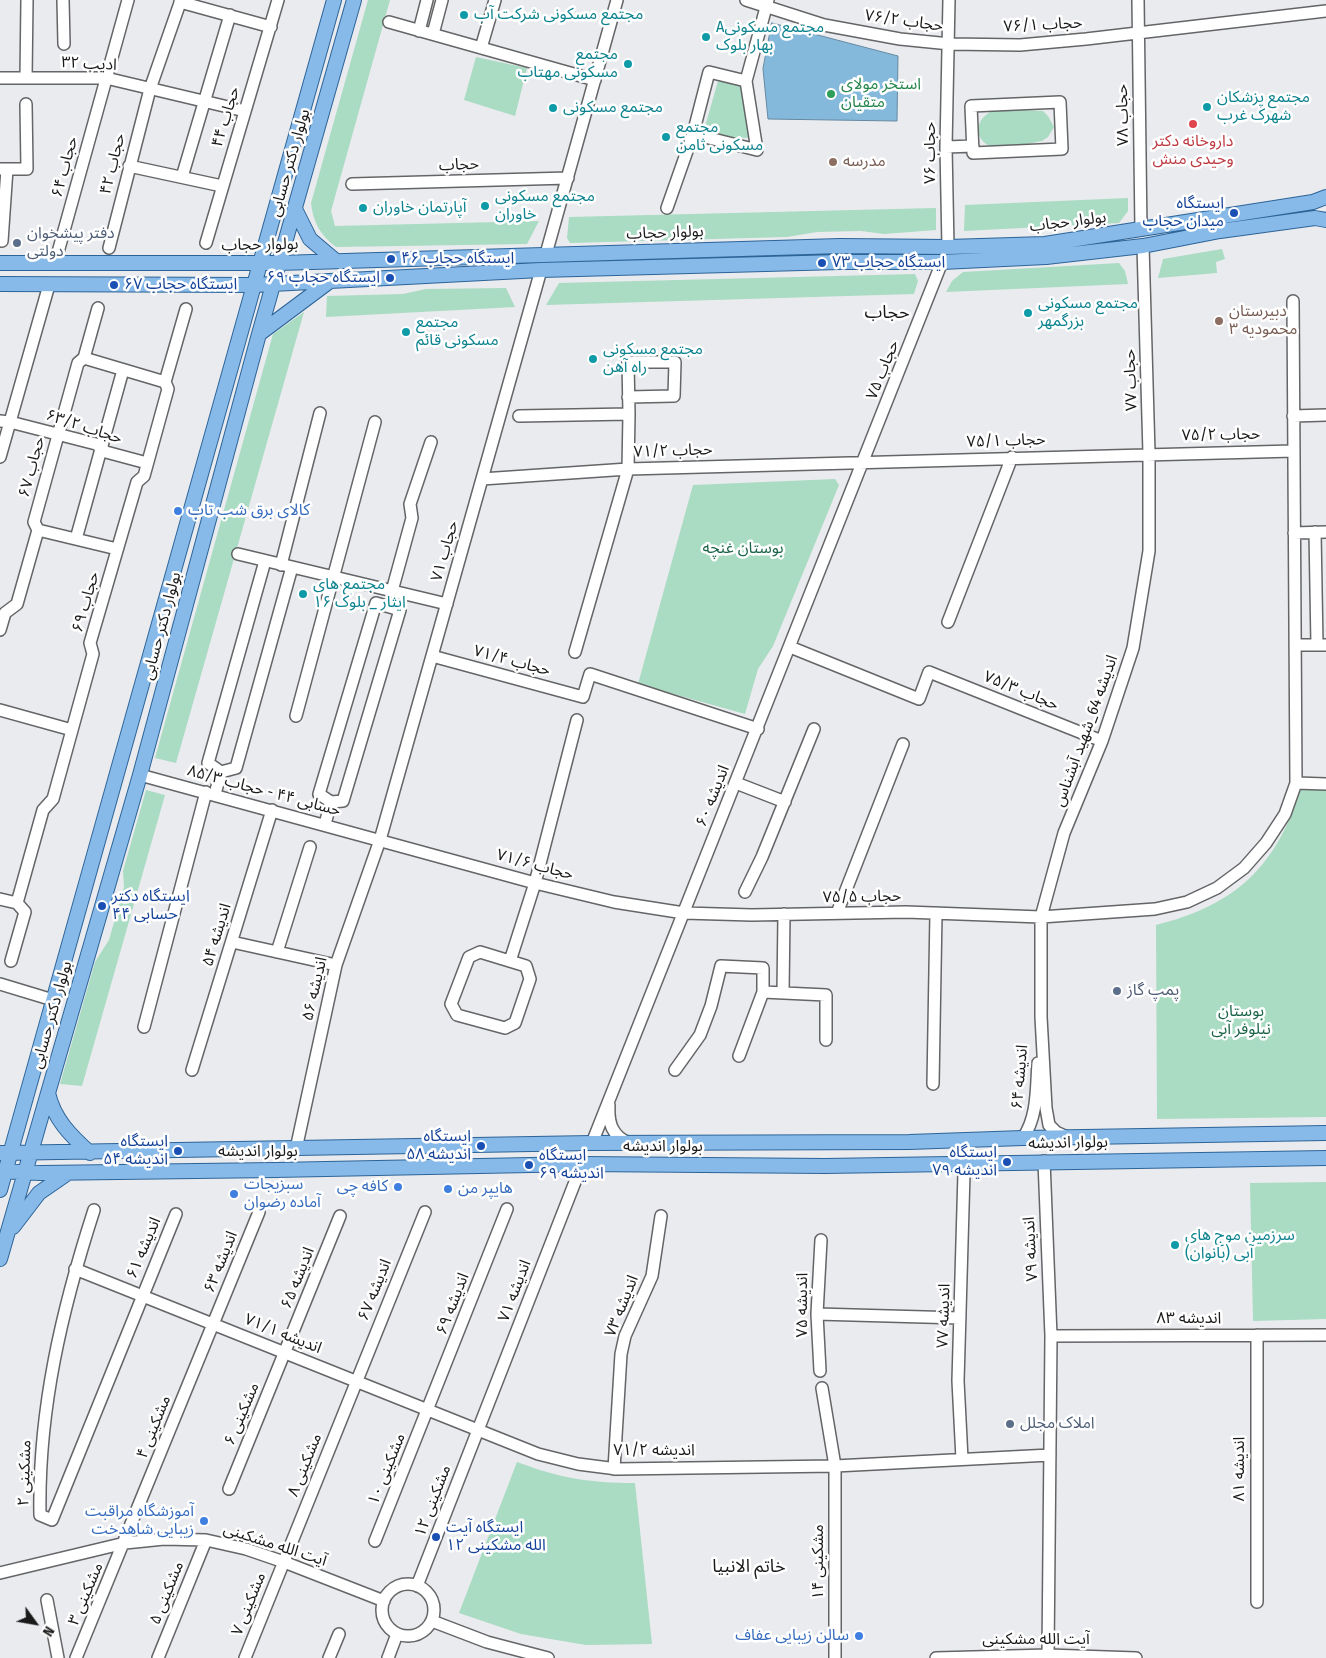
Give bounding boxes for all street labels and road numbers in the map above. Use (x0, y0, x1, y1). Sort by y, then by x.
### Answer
street label: حجاب ۷۶/۲ (864, 6, 944, 36)
street label: حجاب ۷۶/۱ (1003, 13, 1083, 37)
street label: ادیب ۳۲ (61, 53, 117, 75)
street label: حجاب ۴۴ (208, 84, 244, 150)
street label: حجاب ۷۸ (1113, 84, 1133, 146)
street label: بولوار دکتر حسابی (265, 107, 315, 219)
street label: حجاب ۷۶ (921, 122, 941, 184)
street label: حجاب ۴۲ (96, 131, 130, 197)
street label: حجاب ۶۴ (48, 134, 82, 200)
street label: حجاب (439, 155, 479, 175)
street label: بولوار حجاب (1029, 208, 1107, 236)
street label: بولوار حجاب (626, 222, 704, 244)
street label: بولوار حجاب (221, 235, 299, 255)
street label: حجاب ۷۵ (862, 338, 904, 402)
street label: حجاب ۷۷ (1120, 349, 1142, 411)
street label: حجاب ۶۳/۲ (44, 406, 124, 448)
street label: حجاب ۷۵/۲ (1181, 425, 1261, 445)
street label: حجاب ۷۵/۱ (966, 430, 1046, 452)
street label: حجاب ۶۷ (15, 434, 49, 500)
street label: حجاب ۷۱/۲ (633, 440, 713, 462)
street label: حجاب ۷۱ (427, 518, 463, 584)
street label: حجاب ۶۹ (68, 569, 104, 635)
street label: بولوار دکتر حسابی (138, 570, 186, 682)
street label: حجاب ۷۱/۴ (471, 642, 553, 680)
street label: اندیشه 64_شهید آبشناس (1050, 653, 1122, 809)
street label: حجاب ۷۵/۳ (981, 667, 1061, 715)
street label: حسابی ۴۴ - حجاب ۸۵/۳ (185, 761, 343, 821)
street label: اندیشه ۶۰ (692, 762, 734, 830)
street label: حجاب ۷۱/۶ (494, 846, 576, 884)
street label: حجاب ۷۵/۵ (822, 887, 902, 907)
street label: اندیشه ۵۴ (198, 901, 236, 969)
street label: اندیشه ۵۶ (298, 955, 332, 1023)
street label: بولوار دکتر حسابی (27, 959, 77, 1071)
street label: اندیشه ۶۴ (1008, 1044, 1032, 1110)
street label: بولوار اندیشه (1028, 1133, 1108, 1153)
street label: بولوار اندیشه (623, 1137, 703, 1157)
street label: بولوار اندیشه (218, 1142, 298, 1162)
street label: اندیشه ۶۱ (122, 1214, 166, 1282)
street label: اندیشه ۷۹ (1020, 1216, 1042, 1282)
street label: اندیشه ۶۳ (200, 1228, 242, 1296)
street label: اندیشه ۶۵ (277, 1244, 319, 1312)
street label: اندیشه ۶۷ (354, 1256, 396, 1324)
street label: اندیشه ۷۱ (494, 1257, 536, 1325)
street label: اندیشه ۶۹ (432, 1270, 474, 1338)
street label: اندیشه ۷۳ (601, 1272, 643, 1340)
street label: اندیشه ۷۵ (793, 1273, 813, 1337)
street label: اندیشه ۷۷ (933, 1283, 955, 1349)
street label: اندیشه ۸۳ (1157, 1309, 1221, 1329)
street label: اندیشه ۷۱/۱ (242, 1310, 324, 1358)
street label: مشکینی ۶ (220, 1380, 264, 1448)
street label: مشکینی ۴ (133, 1393, 175, 1461)
street label: مشکینی ۱۰ (364, 1430, 410, 1508)
street label: مشکینی ۸ (284, 1431, 326, 1499)
street label: اندیشه ۸۱ (1230, 1437, 1250, 1501)
street label: مشکینی ۲ (14, 1440, 36, 1506)
street label: اندیشه ۷۱/۲ (613, 1441, 695, 1461)
street label: مشکینی ۱۲ (411, 1462, 455, 1540)
street label: آیت الله مشکینی (221, 1519, 329, 1571)
street label: مشکینی ۱۴ (809, 1524, 829, 1600)
street label: مشکینی ۵ (146, 1559, 188, 1627)
street label: مشکینی ۳ (64, 1560, 108, 1628)
street label: مشکینی ۷ (228, 1570, 270, 1638)
street label: آیت الله مشکینی (982, 1630, 1090, 1650)

